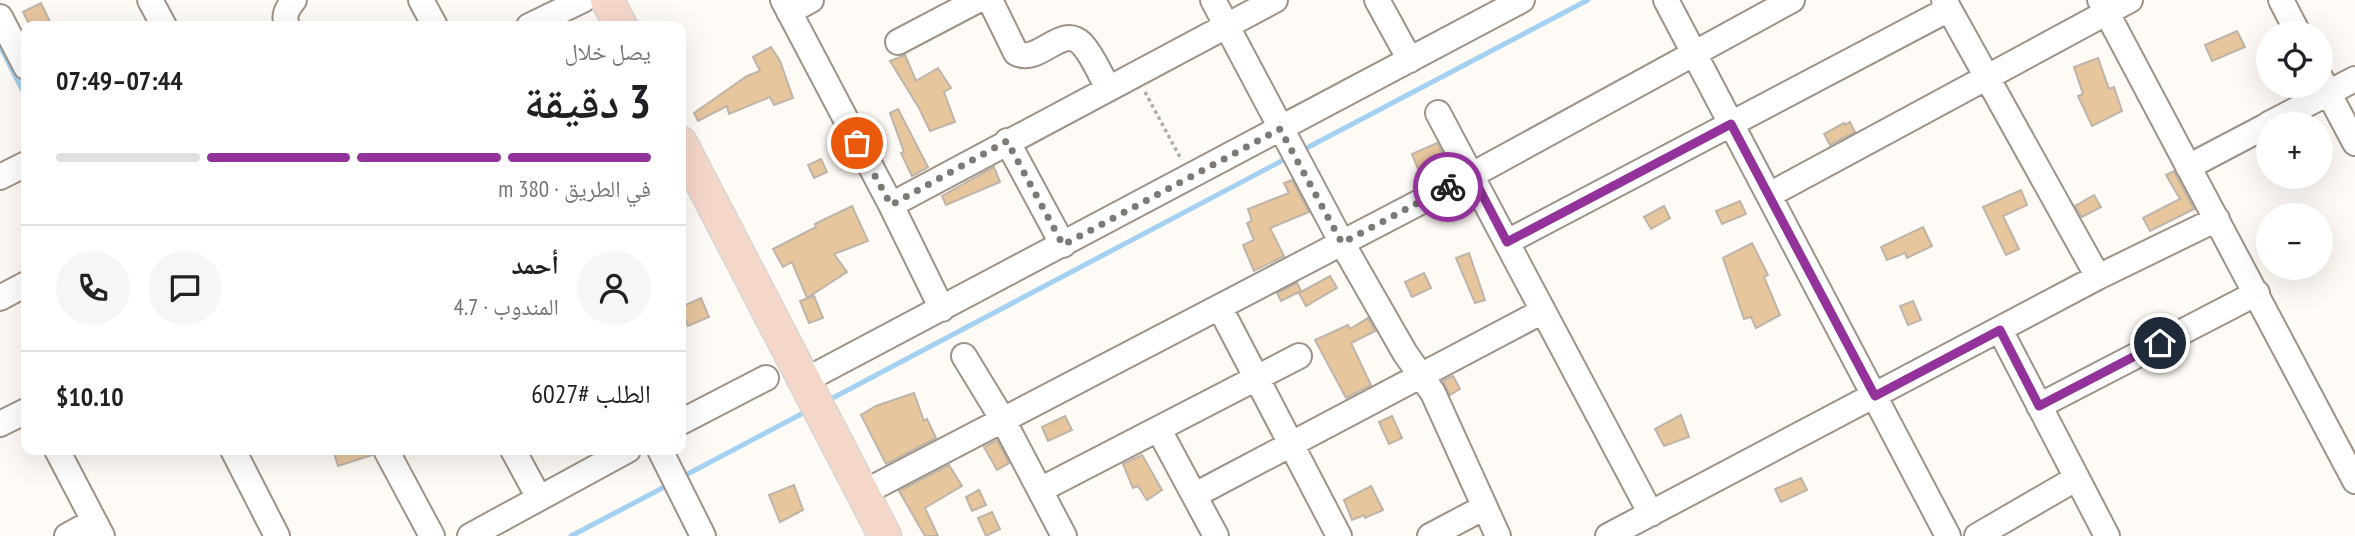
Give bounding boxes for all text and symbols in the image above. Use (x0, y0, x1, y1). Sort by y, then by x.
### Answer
map controls (2256, 21, 2333, 280)
button: locate (2256, 21, 2333, 98)
text: يصل خلال (564, 37, 651, 66)
text: 07:44–07:49 (56, 64, 183, 97)
text: 3 دقيقة (524, 71, 651, 131)
button: + (2256, 112, 2333, 189)
pin (827, 113, 887, 173)
icon: bag (838, 124, 876, 162)
courier (1413, 152, 1483, 222)
icon: bike (1429, 168, 1467, 206)
text: في الطريق · 380 m (498, 174, 651, 203)
button: − (2256, 203, 2333, 280)
text: أحمد (511, 248, 559, 281)
button: phone (56, 251, 130, 325)
button: chat (148, 251, 222, 325)
button: person (577, 251, 651, 325)
text: المندوب · 4.7 (454, 292, 559, 321)
pin (2130, 313, 2190, 373)
icon: home (2141, 324, 2179, 362)
text: الطلب #6027 (531, 377, 651, 410)
text: $10.10 (56, 380, 124, 413)

